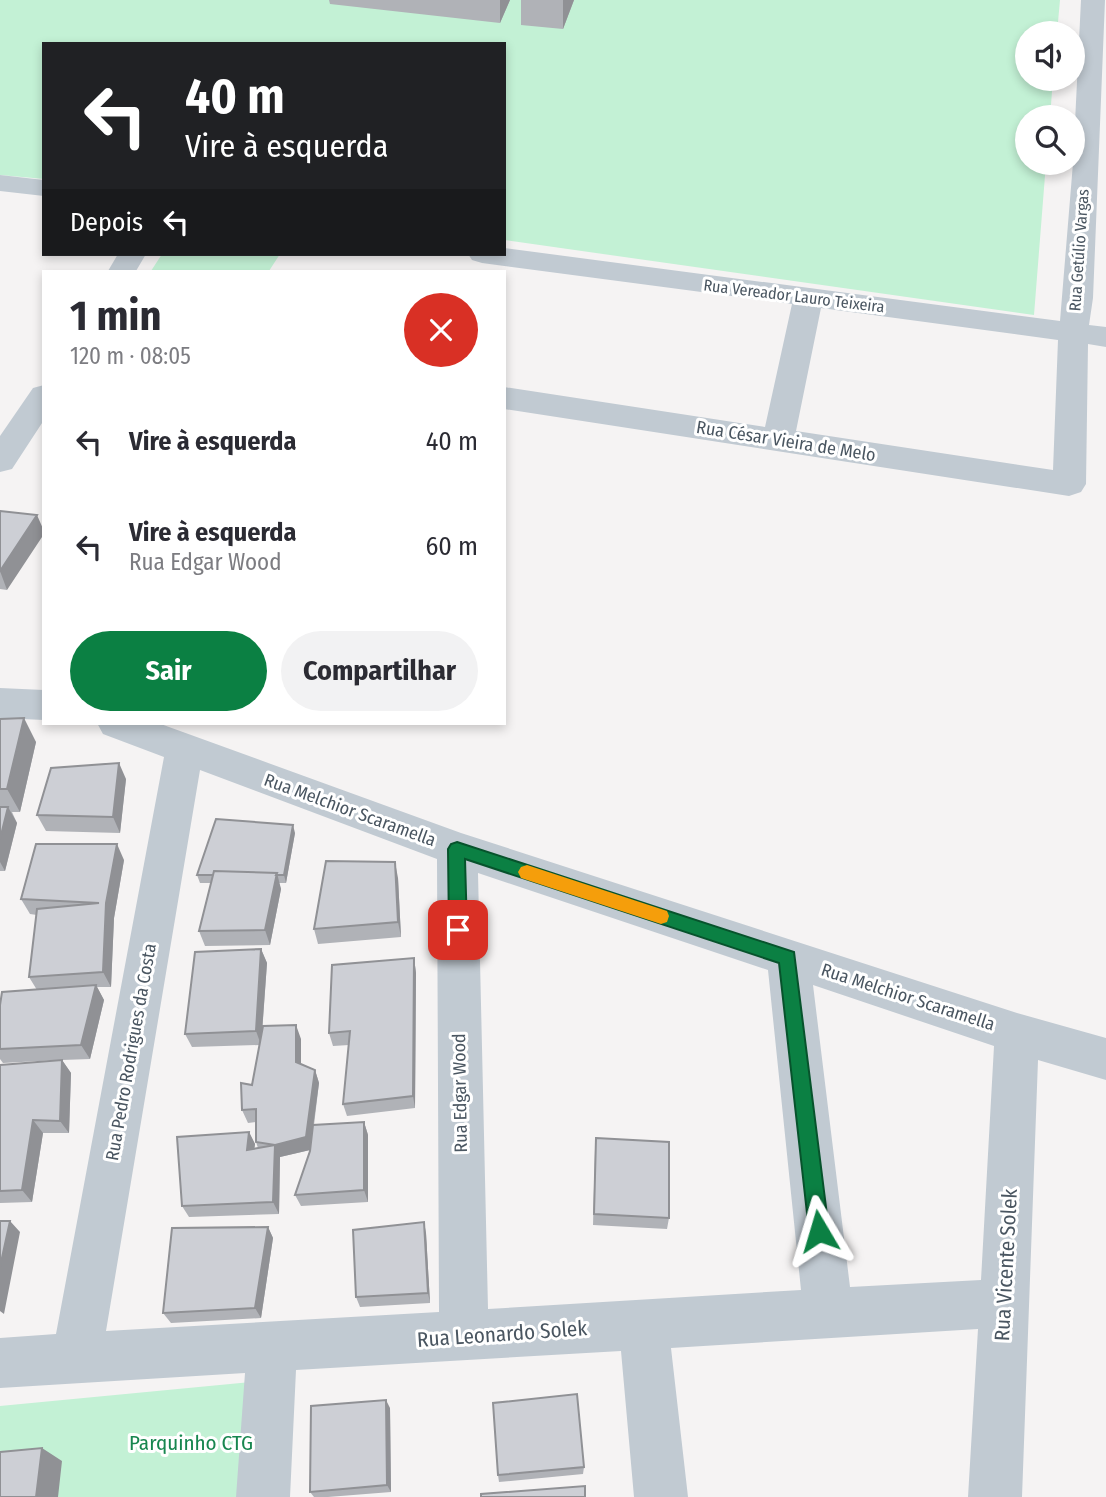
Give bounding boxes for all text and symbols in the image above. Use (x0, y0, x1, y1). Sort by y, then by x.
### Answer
map controls (1015, 21, 1085, 175)
button: sound (1015, 21, 1085, 91)
text: 40 m (185, 67, 285, 126)
icon: left (70, 70, 161, 161)
button: search (1015, 105, 1085, 175)
text: Vire à esquerda (185, 127, 388, 165)
street label: Rua Getúlio Vargas (1065, 188, 1093, 312)
icon: left (157, 203, 195, 241)
text: Depois (70, 207, 143, 238)
street label: Rua Vereador Lauro Teixeira (702, 275, 886, 317)
text: 1 min (70, 291, 161, 341)
button: close (404, 293, 478, 367)
text: 120 m · 08:05 (70, 342, 191, 370)
street label: Rua César Vieira de Melo (695, 416, 877, 466)
icon: left (70, 423, 108, 461)
text: Vire à esquerda (129, 426, 296, 457)
text: 40 m (426, 426, 478, 457)
text: Vire à esquerda (129, 517, 296, 548)
icon: left (70, 528, 108, 566)
text: 60 m (425, 531, 478, 562)
text: Rua Edgar Wood (129, 548, 282, 576)
button: Sair (70, 631, 267, 711)
button: Compartilhar (281, 631, 478, 711)
street label: Rua Melchior Scaramella (261, 769, 439, 851)
pin (428, 900, 488, 960)
icon: arrive (439, 911, 477, 949)
street label: Rua Pedro Rodrigues da Costa (101, 941, 161, 1162)
street label: Rua Melchior Scaramella (818, 959, 998, 1035)
street label: Rua Edgar Wood (448, 1033, 472, 1153)
street label: Rua Vicente Solek (989, 1188, 1023, 1342)
position arrow (782, 1194, 856, 1268)
street label: Rua Leonardo Solek (416, 1315, 588, 1353)
park label: Parquinho CTG (129, 1430, 253, 1456)

